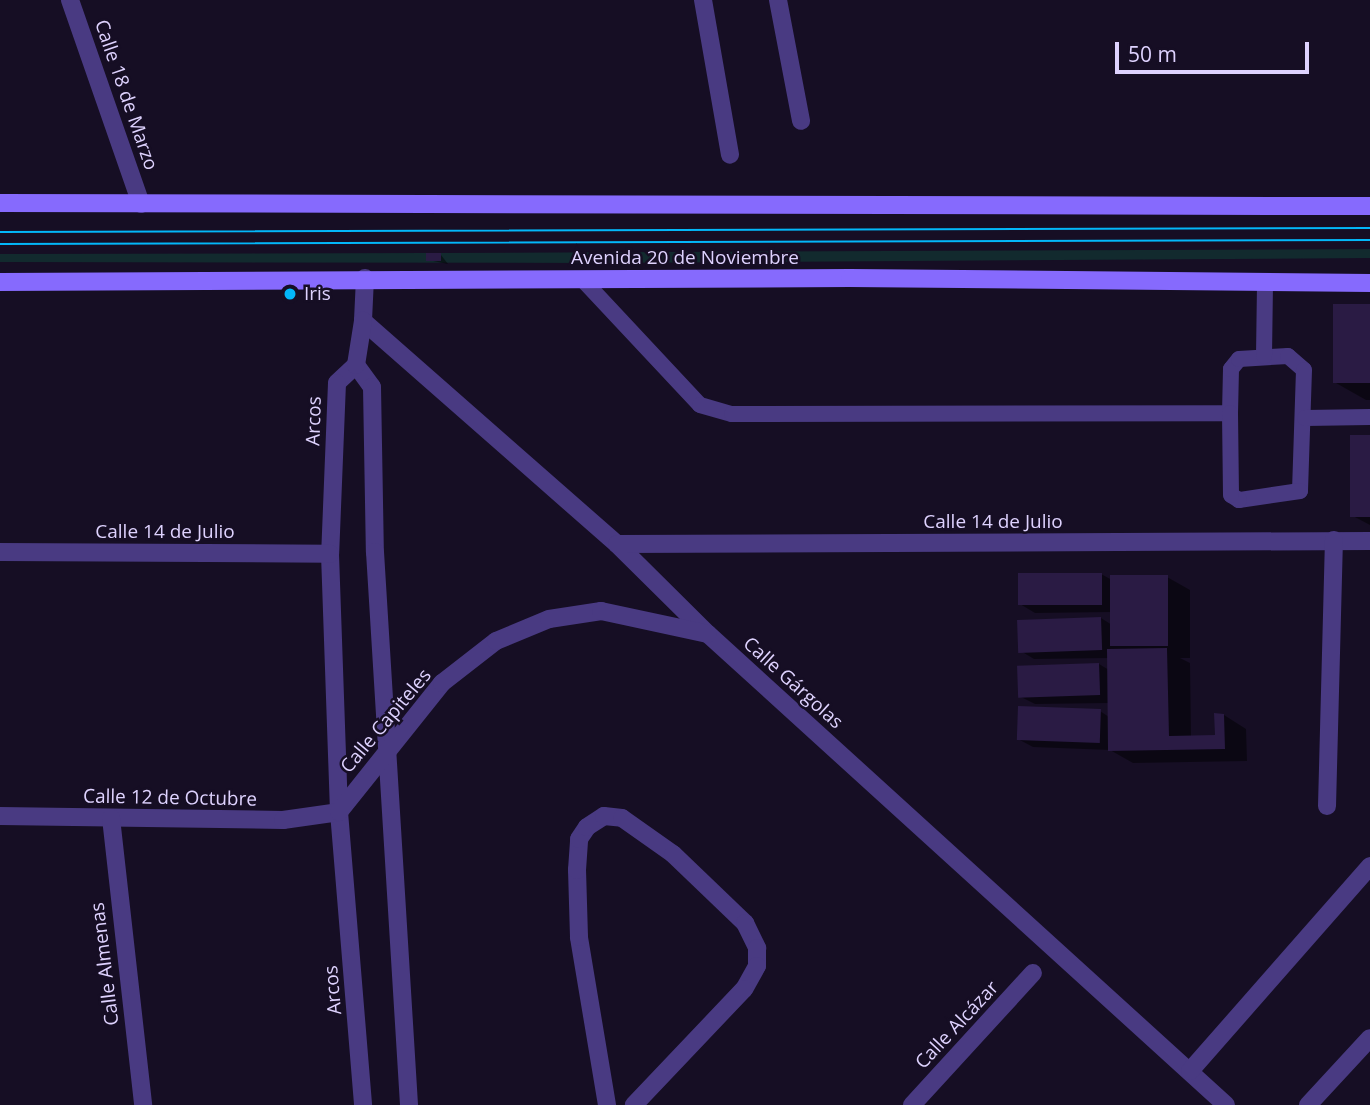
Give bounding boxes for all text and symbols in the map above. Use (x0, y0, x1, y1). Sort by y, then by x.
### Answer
street label: Calle 18 de Marzo (90, 17, 162, 173)
scale bar (1118, 28, 1312, 72)
text: 50 m (1128, 40, 1177, 68)
street label: Avenida 20 de Noviembre (571, 247, 799, 269)
place label: Iris (304, 283, 331, 305)
marker: Iris (282, 286, 298, 302)
street label: Arcos (302, 396, 326, 446)
street label: Calle 14 de Julio (923, 511, 1063, 533)
street label: Calle 14 de Julio (95, 521, 235, 543)
street label: Calle Gárgolas (739, 632, 847, 734)
street label: Calle Capiteles (336, 664, 436, 778)
street label: Calle 12 de Octubre (83, 785, 257, 811)
street label: Calle Almenas (86, 901, 124, 1027)
street label: Arcos (319, 964, 347, 1016)
street label: Calle Alcázar (911, 976, 1003, 1074)

